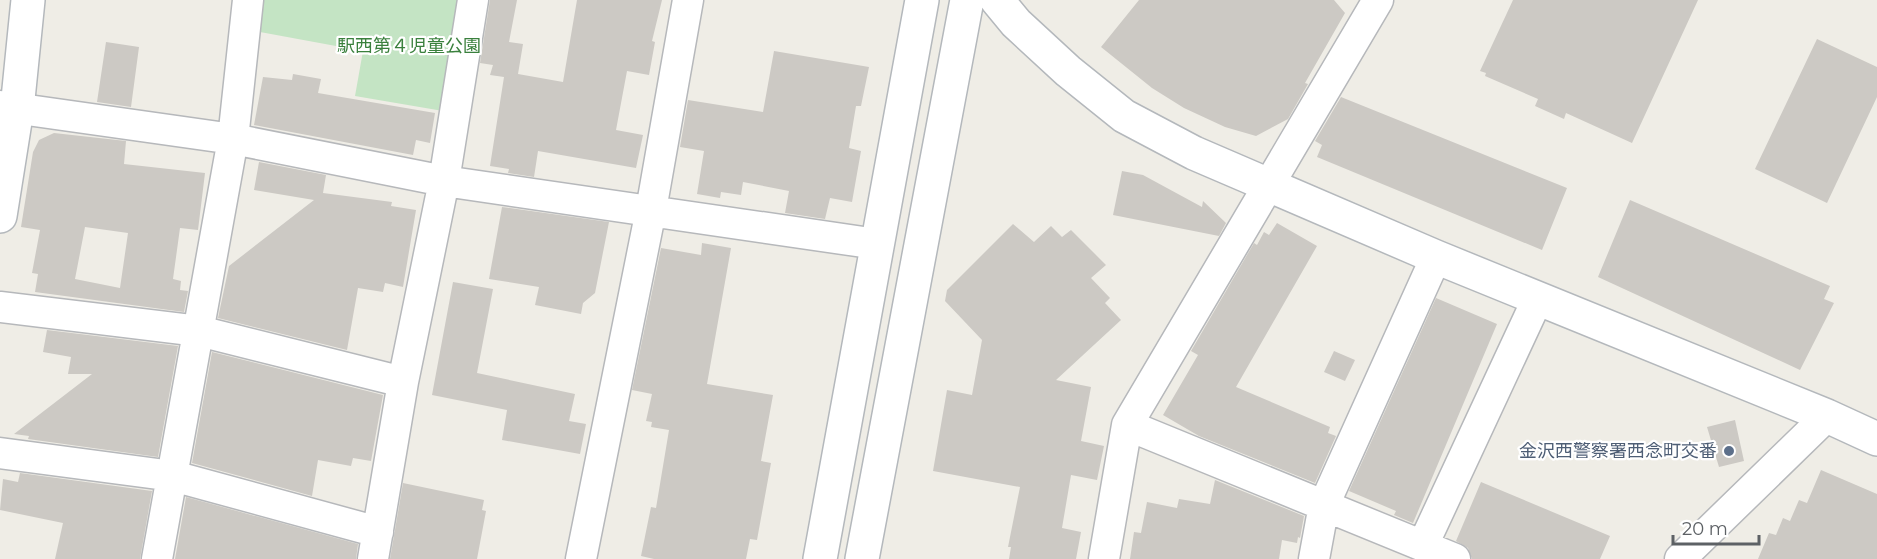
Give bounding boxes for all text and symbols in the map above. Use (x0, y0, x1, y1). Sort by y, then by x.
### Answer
park label: 駅西第４児童公園 (337, 35, 481, 57)
place label: 金沢西警察署西念町交番 (1519, 440, 1717, 462)
marker: 金沢西警察署西念町交番 (1722, 444, 1736, 458)
scale bar (1673, 508, 1758, 546)
text: 20 m (1682, 518, 1728, 540)

